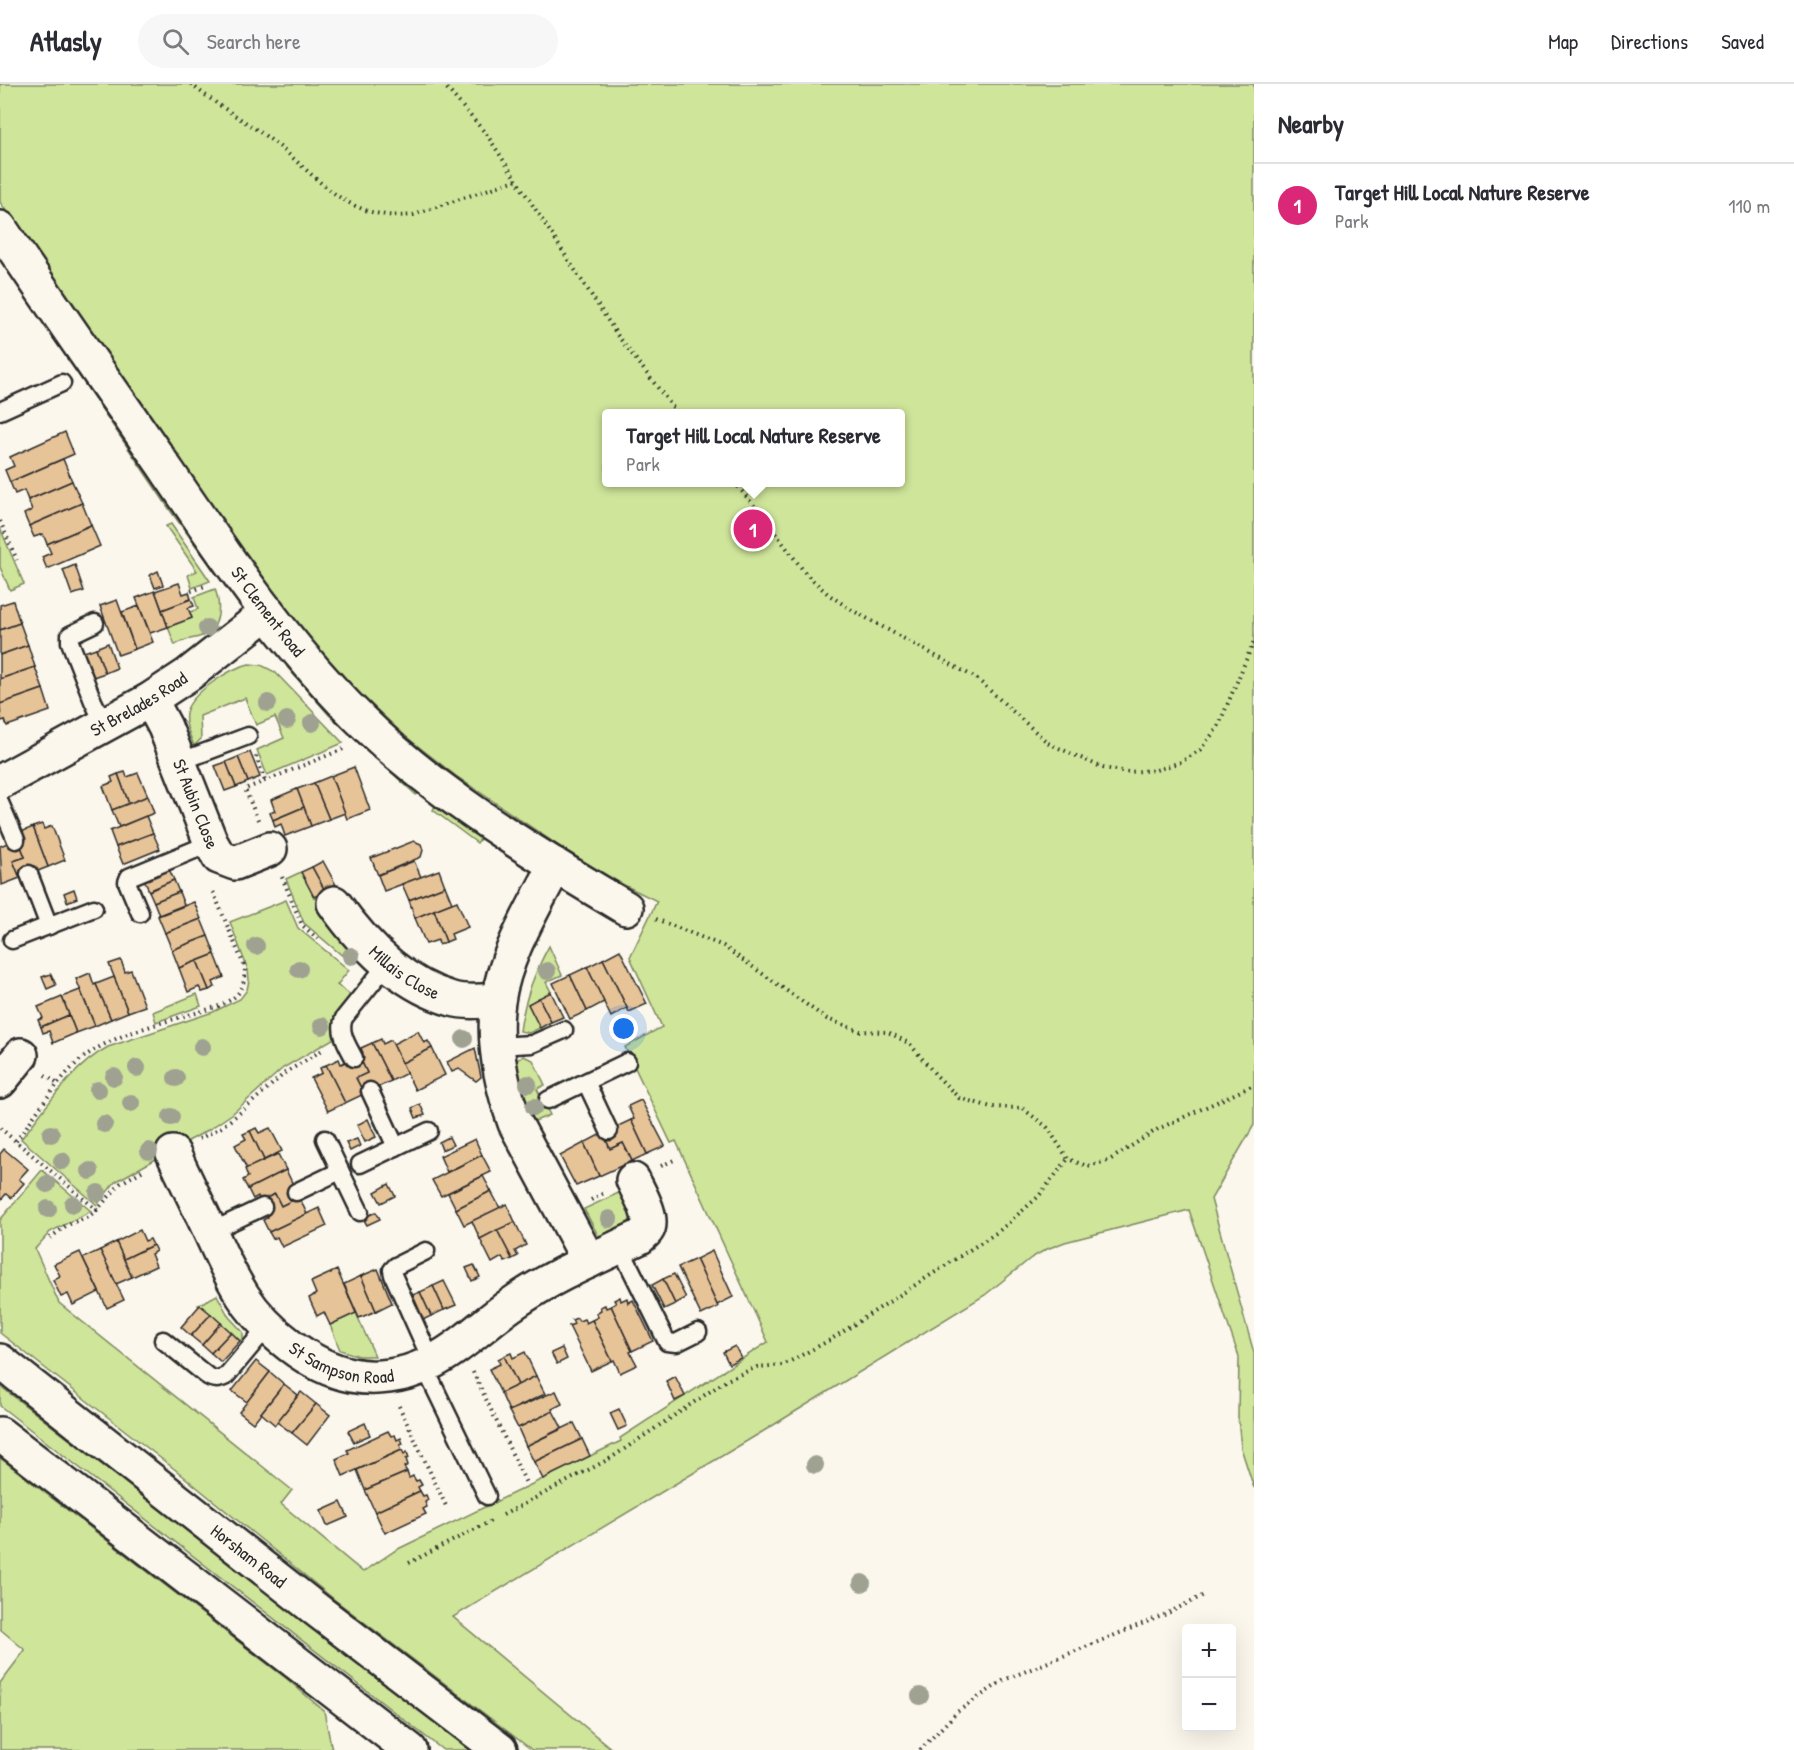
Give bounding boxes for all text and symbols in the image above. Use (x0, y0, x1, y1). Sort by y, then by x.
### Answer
search box (138, 14, 558, 68)
text: Atlasly (30, 22, 102, 60)
icon: search (159, 25, 192, 58)
text: Search here (207, 26, 301, 56)
text: Map (1548, 27, 1578, 56)
text: Directions (1611, 27, 1688, 56)
text: Saved (1721, 27, 1764, 56)
text: Nearby (1278, 106, 1344, 141)
text: Target Hill Local Nature Reserve (1335, 177, 1589, 207)
text: 1 (1294, 192, 1301, 219)
text: 110 m (1728, 192, 1770, 219)
text: Park (1335, 207, 1368, 234)
popup (602, 409, 905, 487)
text: Target Hill Local Nature Reserve (626, 420, 881, 450)
text: Park (626, 450, 660, 477)
pin: 1 (734, 506, 772, 552)
street label: St Clement Road (225, 561, 311, 662)
street label: St Brelades Road (86, 666, 192, 742)
street label: St Aubin Close (167, 755, 225, 853)
street label: Millais Close (364, 940, 443, 1005)
your location (609, 1014, 638, 1043)
street label: St Sampson Road (284, 1336, 395, 1389)
street label: Horsham Road (206, 1518, 292, 1594)
map controls (1182, 1624, 1236, 1732)
button: + (1182, 1624, 1236, 1678)
button: − (1182, 1678, 1236, 1732)

